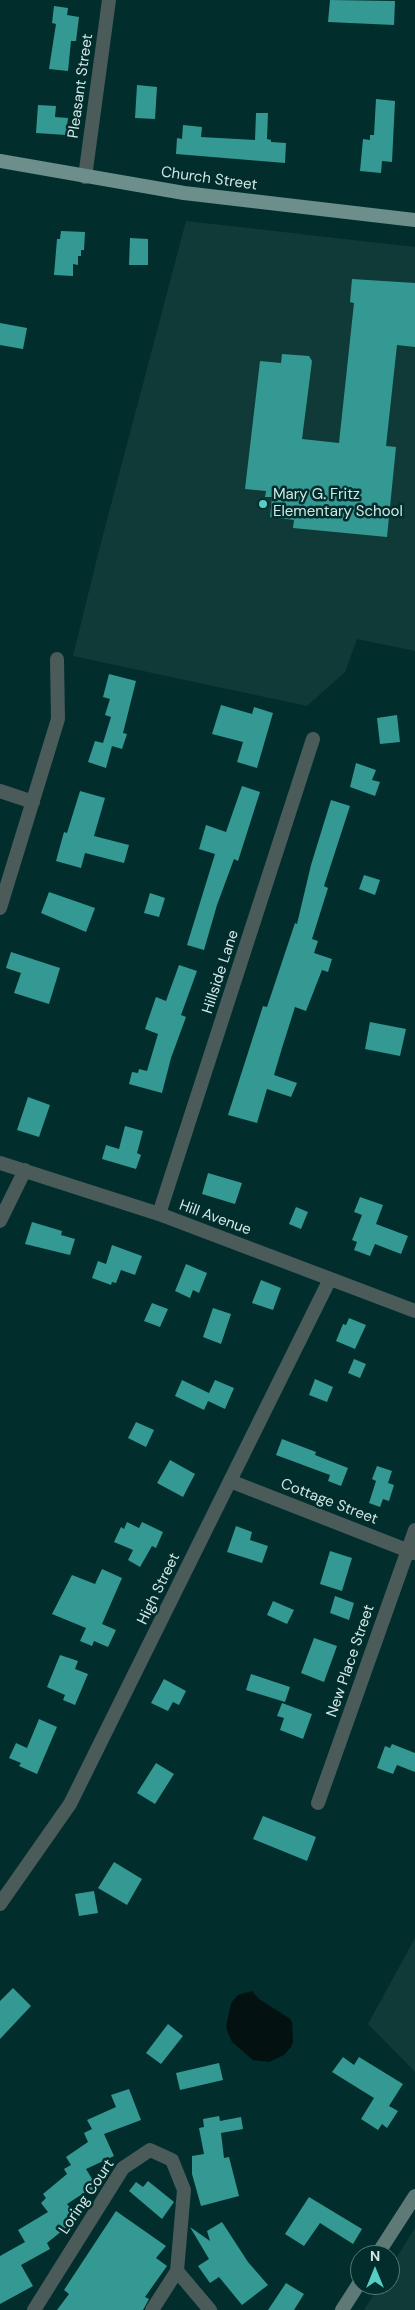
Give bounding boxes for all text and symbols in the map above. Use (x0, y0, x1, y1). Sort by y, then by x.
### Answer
street label: Pleasant Street (65, 33, 97, 139)
street label: Church Street (160, 163, 258, 195)
place label: Mary G. Fritz Elementary School (273, 486, 403, 521)
marker: Mary G. Fritz Elementary School (257, 498, 269, 510)
street label: Hillside Lane (199, 928, 243, 1016)
street label: Hill Avenue (176, 1197, 254, 1239)
street label: Cottage Street (278, 1475, 380, 1529)
street label: High Street (134, 1550, 184, 1628)
street label: New Place Street (323, 1602, 379, 1720)
street label: Loring Court (55, 2156, 119, 2238)
north arrow (350, 2245, 400, 2295)
text: N (370, 2247, 380, 2265)

